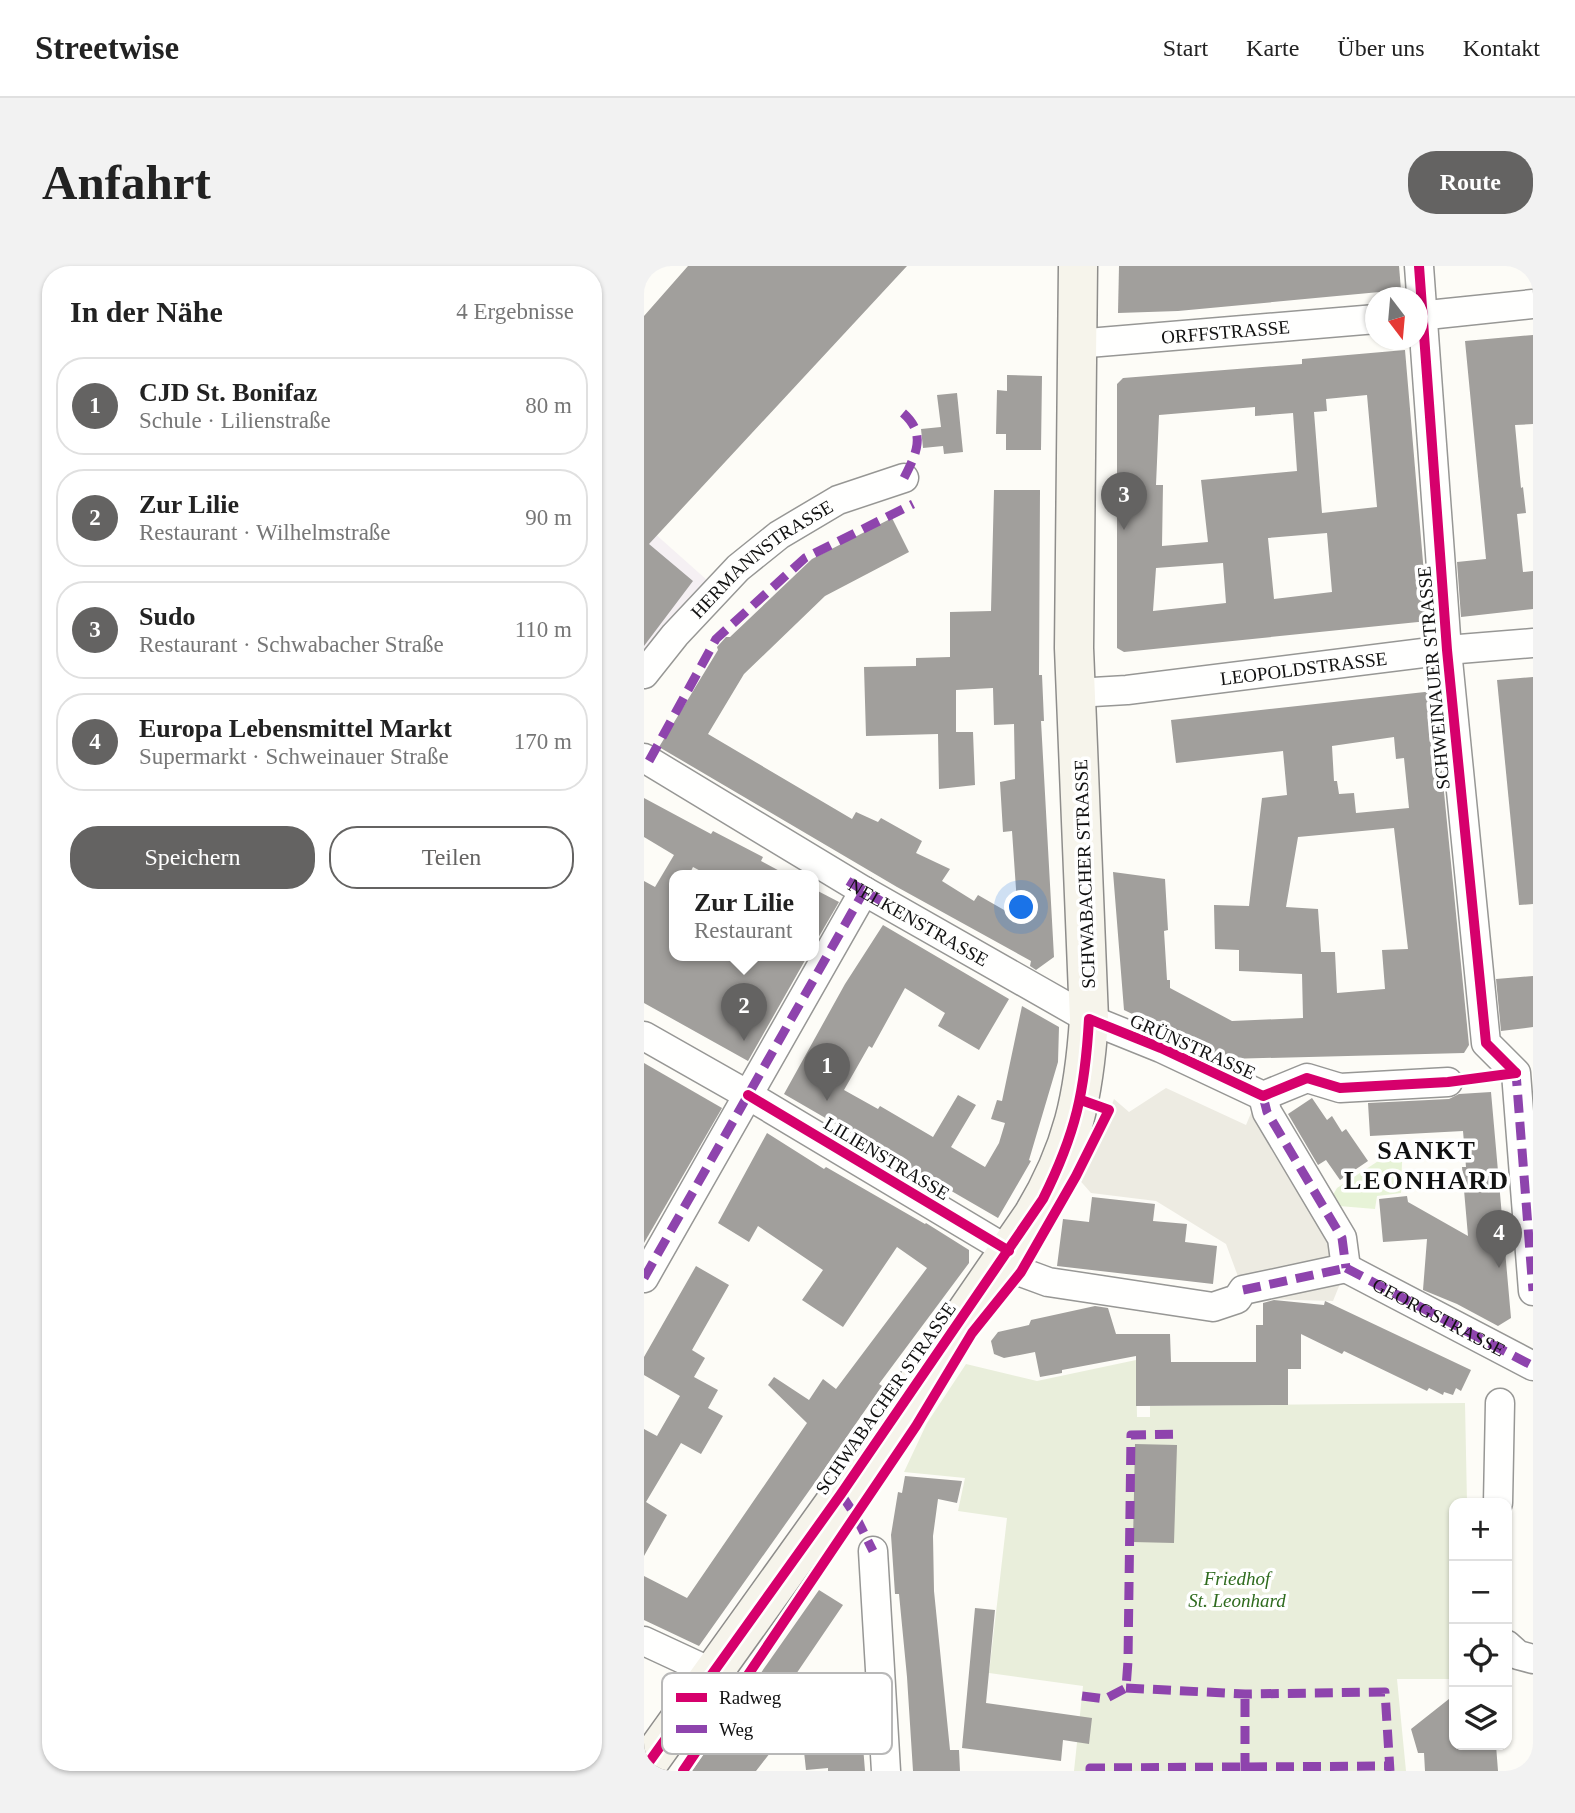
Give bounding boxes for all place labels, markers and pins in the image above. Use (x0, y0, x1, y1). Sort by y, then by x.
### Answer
pin: 3 (1101, 472, 1147, 530)
pin: 2 (721, 983, 767, 1041)
pin: 1 (804, 1043, 850, 1101)
pin: 4 (1476, 1210, 1522, 1268)

